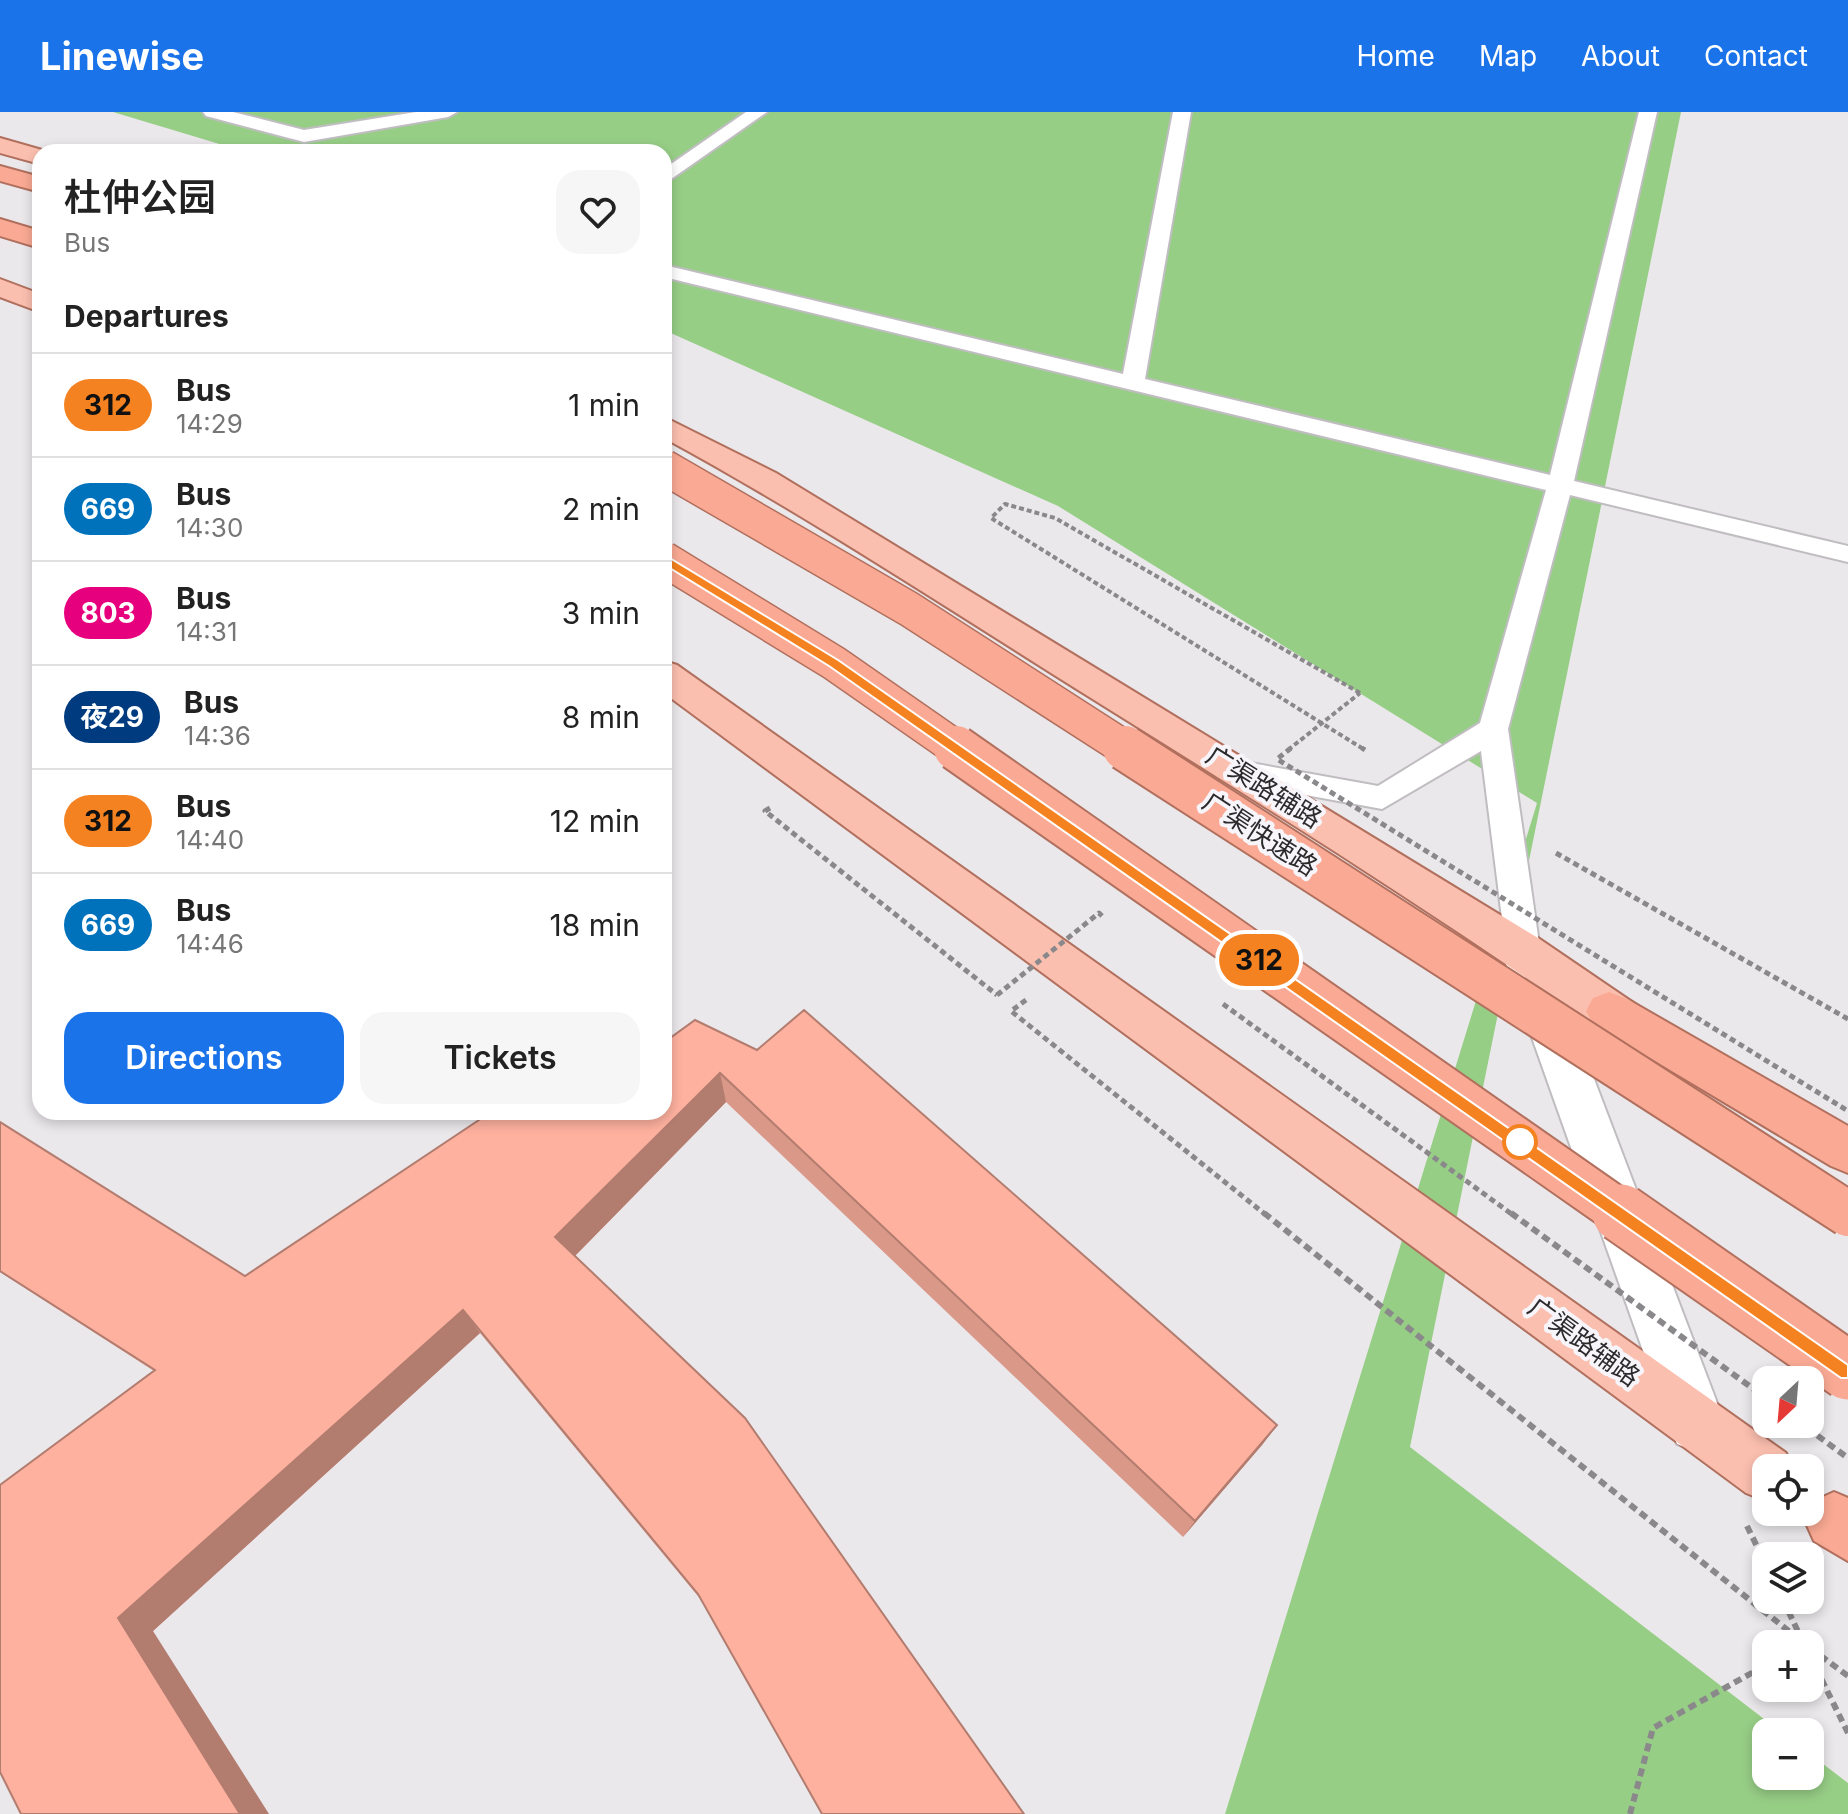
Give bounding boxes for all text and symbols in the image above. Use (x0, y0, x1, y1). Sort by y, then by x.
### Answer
text: Linewise (40, 33, 204, 79)
text: Home (1356, 39, 1435, 73)
text: Map (1479, 39, 1537, 73)
text: About (1581, 39, 1660, 73)
text: Contact (1704, 39, 1808, 73)
button: heart (556, 170, 640, 254)
text: 杜仲公园 (64, 174, 216, 220)
text: Bus (64, 227, 110, 258)
text: Departures (64, 298, 229, 334)
text: Bus (176, 372, 231, 408)
text: 1 min (568, 387, 640, 423)
text: 312 (84, 388, 132, 422)
text: 14:29 (176, 408, 243, 439)
text: Bus (176, 476, 231, 512)
text: 2 min (562, 491, 640, 527)
text: 669 (81, 492, 135, 526)
text: 14:30 (176, 512, 243, 543)
text: Bus (176, 580, 231, 616)
text: 3 min (562, 595, 640, 631)
text: 803 (80, 596, 136, 630)
text: 14:31 (176, 616, 238, 647)
text: Bus (184, 684, 239, 720)
text: 8 min (562, 699, 640, 735)
text: 夜29 (80, 700, 144, 734)
text: 14:36 (184, 720, 251, 751)
street label: 广渠路辅路 (1201, 739, 1328, 834)
street label: 广渠快速路 (1197, 785, 1323, 882)
text: Bus (176, 788, 231, 824)
text: 12 min (550, 803, 640, 839)
text: 312 (84, 804, 132, 838)
text: 14:40 (176, 824, 244, 855)
text: Bus (176, 892, 231, 928)
text: 18 min (550, 907, 640, 943)
text: 669 (81, 908, 135, 942)
text: 14:46 (176, 928, 244, 959)
line badge: 312 (1213, 934, 1305, 986)
text: 312 (1235, 943, 1283, 977)
button: Directions (64, 1012, 344, 1104)
button: Tickets (360, 1012, 640, 1104)
unlabelled marker (1503, 1125, 1537, 1159)
street label: 广渠路辅路 (1523, 1291, 1646, 1392)
north arrow (1752, 1366, 1824, 1438)
map controls (1752, 1366, 1824, 1790)
button: locate (1752, 1454, 1824, 1526)
button: layers (1752, 1542, 1824, 1614)
button: + (1752, 1630, 1824, 1702)
button: − (1752, 1718, 1824, 1790)

